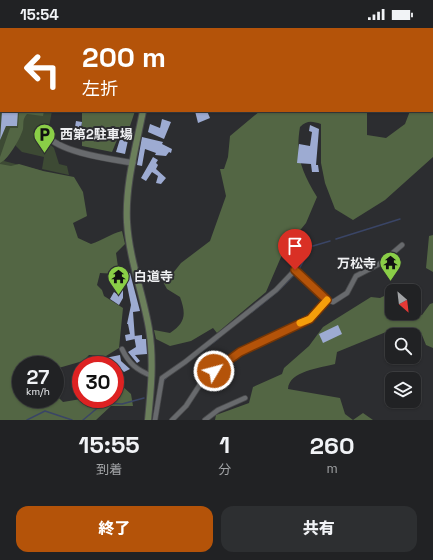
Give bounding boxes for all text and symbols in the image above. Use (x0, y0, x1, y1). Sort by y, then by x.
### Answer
text: 15:54 (20, 5, 59, 24)
text: 200 m (82, 39, 166, 75)
icon: left (16, 44, 68, 96)
text: 左折 (82, 77, 118, 100)
parking icon: 西第2駐車場 (32, 121, 58, 154)
place label: 西第2駐車場 (60, 126, 133, 143)
pin (278, 229, 312, 270)
icon: arrive (284, 235, 306, 257)
temple icon: 万松寺 (378, 250, 404, 283)
place label: 万松寺 (337, 255, 376, 272)
temple icon: 白道寺 (106, 263, 132, 296)
place label: 白道寺 (134, 268, 173, 285)
north arrow (385, 284, 421, 320)
map controls (385, 284, 421, 408)
button: search (385, 328, 421, 364)
position arrow (193, 350, 235, 392)
speed limit sign: 30 (72, 356, 124, 408)
text: 27 (27, 364, 49, 390)
button: layers (385, 372, 421, 408)
text: km/h (26, 385, 50, 398)
text: 15:55 (79, 429, 140, 460)
text: 1 (219, 429, 230, 460)
text: 260 (310, 430, 354, 461)
text: m (327, 460, 338, 477)
text: 到着 (96, 461, 122, 478)
text: 分 (218, 461, 231, 478)
button: 終了 (16, 506, 213, 552)
button: 共有 (221, 506, 417, 552)

